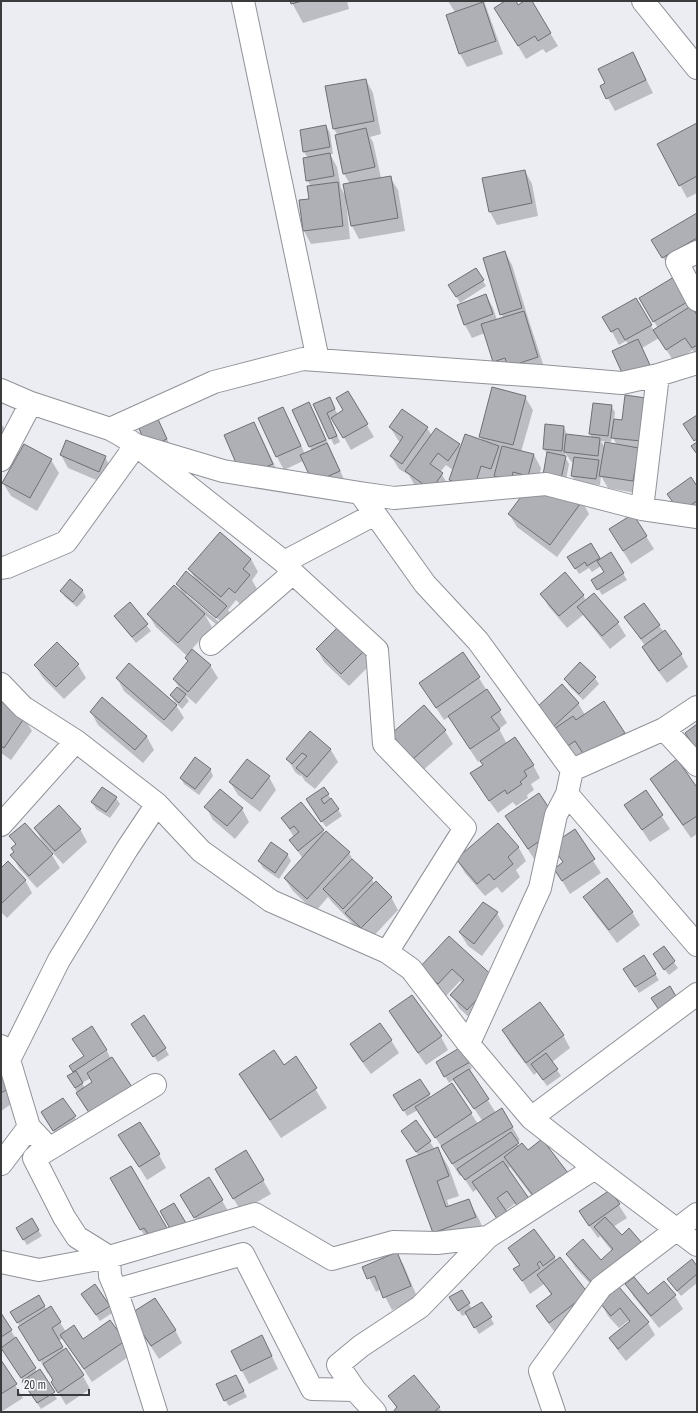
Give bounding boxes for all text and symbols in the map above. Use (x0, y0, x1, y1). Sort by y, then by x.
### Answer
scale bar (18, 1371, 89, 1397)
text: 20 m (24, 1377, 46, 1393)

